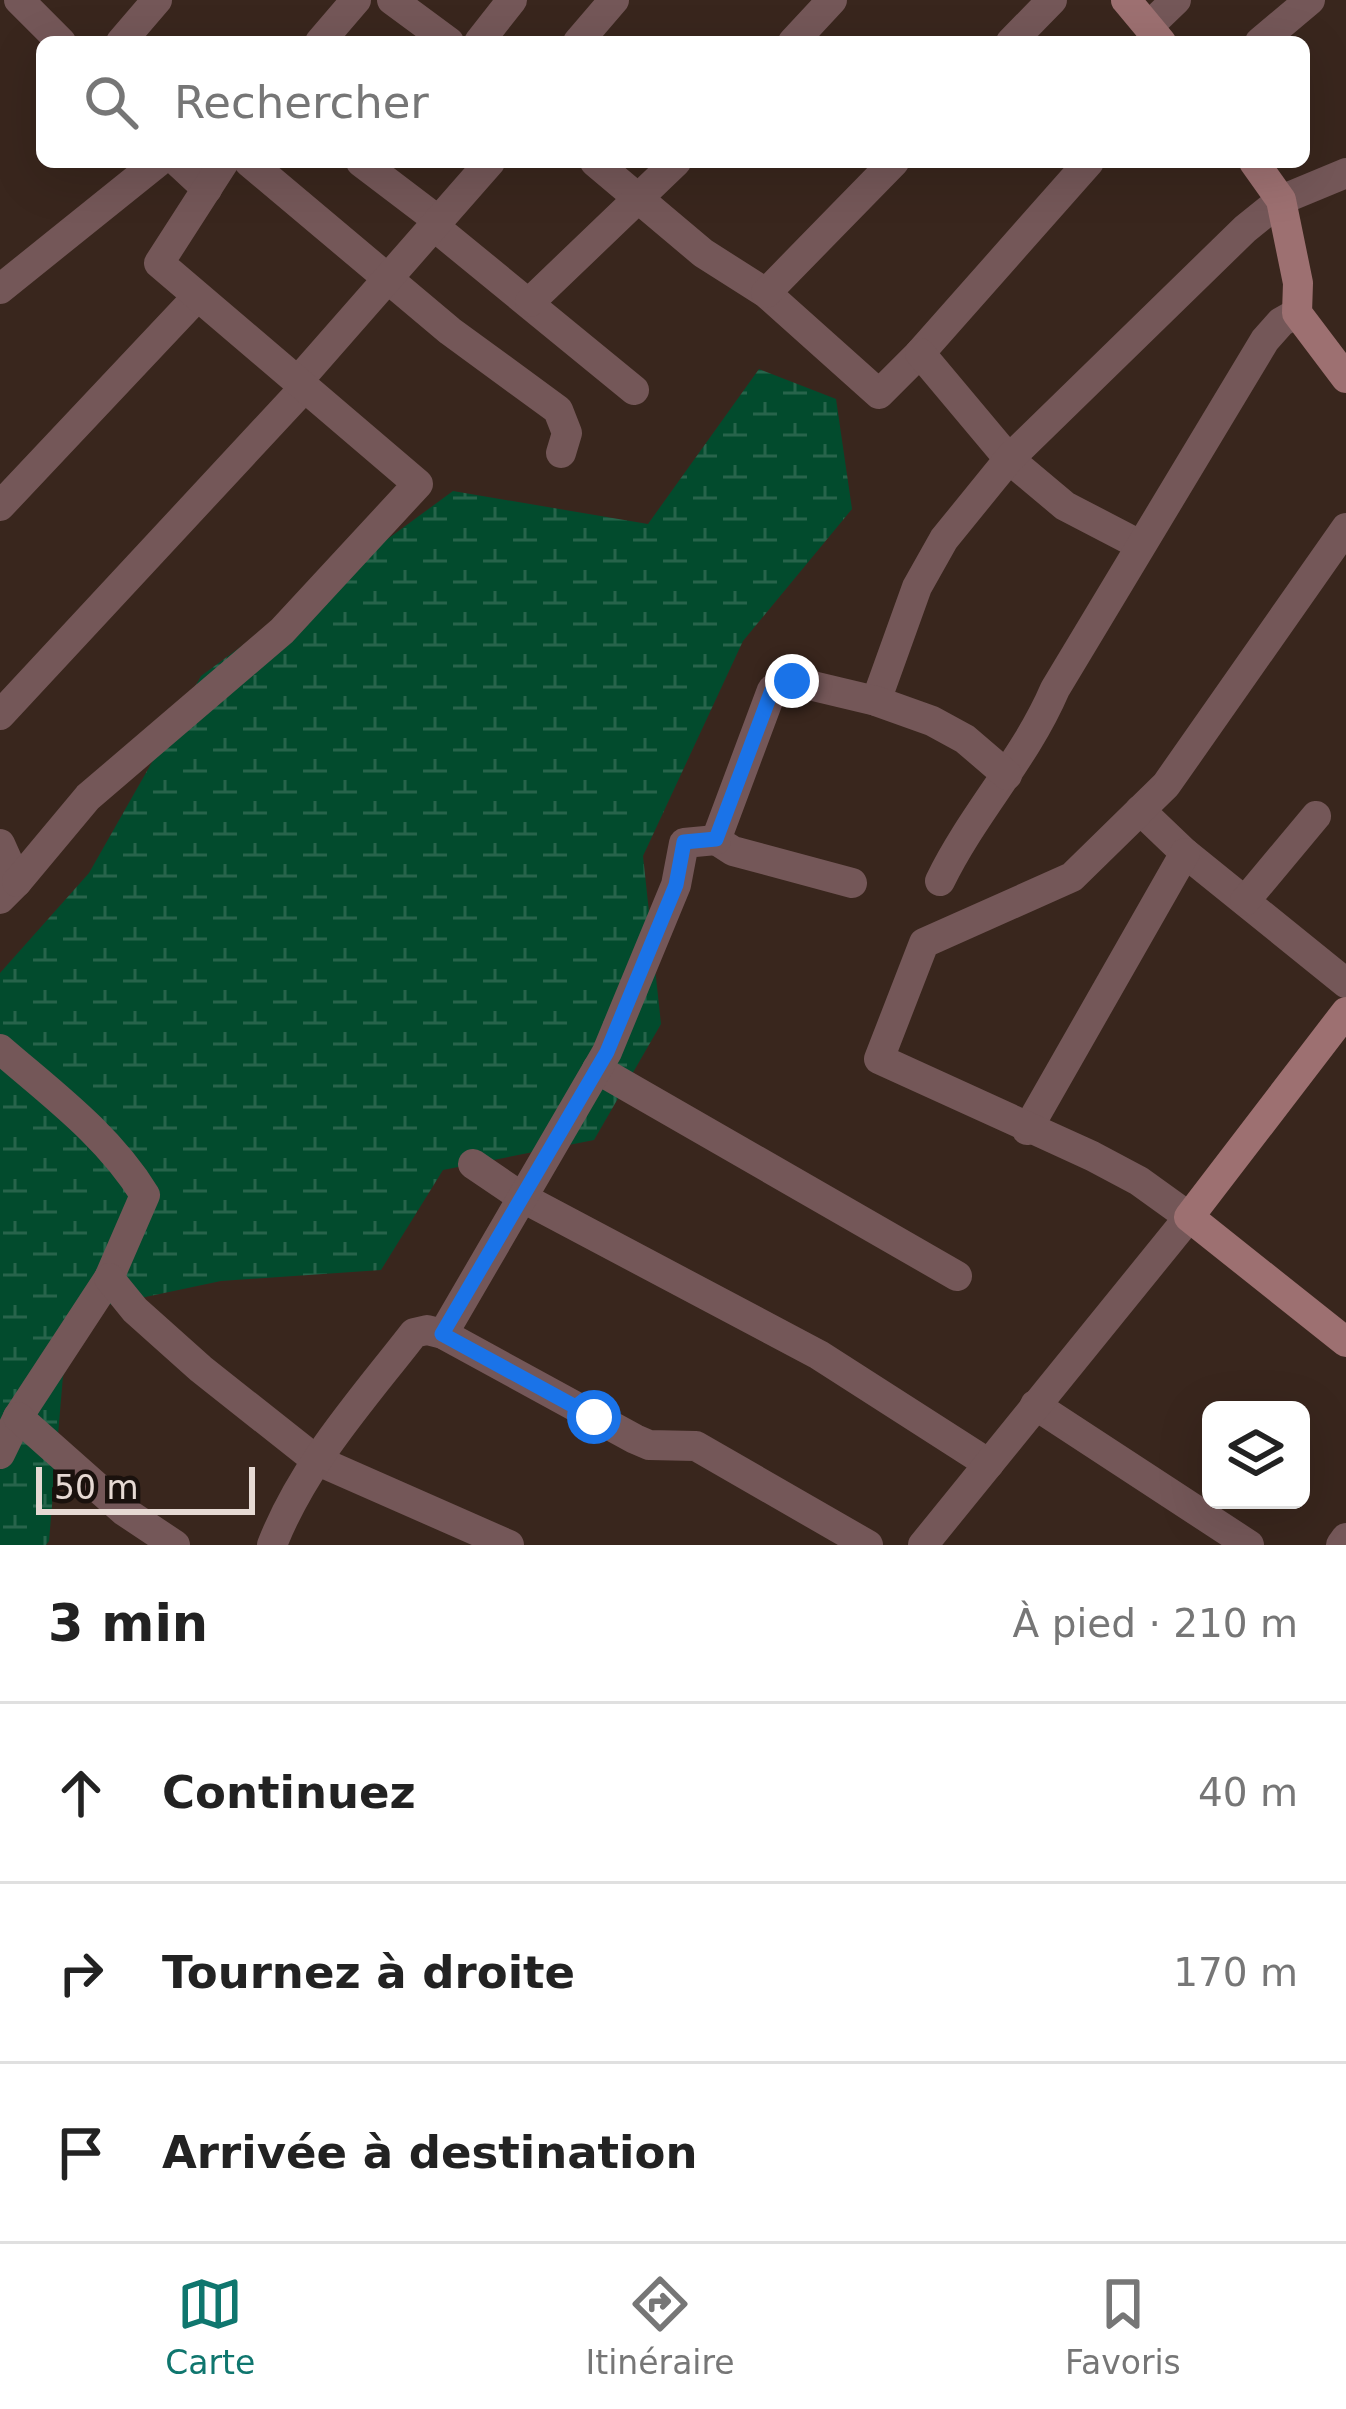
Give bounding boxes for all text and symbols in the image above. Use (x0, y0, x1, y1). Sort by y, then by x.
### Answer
search box (36, 36, 1310, 168)
icon: search (78, 69, 144, 135)
text: Rechercher (174, 76, 429, 129)
route end (765, 654, 819, 708)
route start (567, 1390, 621, 1444)
map controls (1202, 1401, 1310, 1509)
button: layers (1202, 1401, 1310, 1509)
scale bar (36, 1461, 255, 1514)
text: 50 m (54, 1468, 139, 1507)
text: 3 min (48, 1594, 208, 1653)
text: À pied · 210 m (1013, 1601, 1298, 1646)
icon: ahead (48, 1760, 114, 1826)
text: Continuez (162, 1766, 416, 1819)
text: 40 m (1198, 1770, 1298, 1815)
icon: right (48, 1940, 114, 2006)
text: Tournez à droite (162, 1946, 575, 1999)
text: 170 m (1173, 1950, 1298, 1995)
icon: arrive (48, 2120, 114, 2186)
text: Arrivée à destination (162, 2126, 697, 2179)
tab: Carte (165, 2271, 255, 2382)
tab: Itinéraire (586, 2271, 735, 2382)
tab: Favoris (1065, 2271, 1181, 2382)

